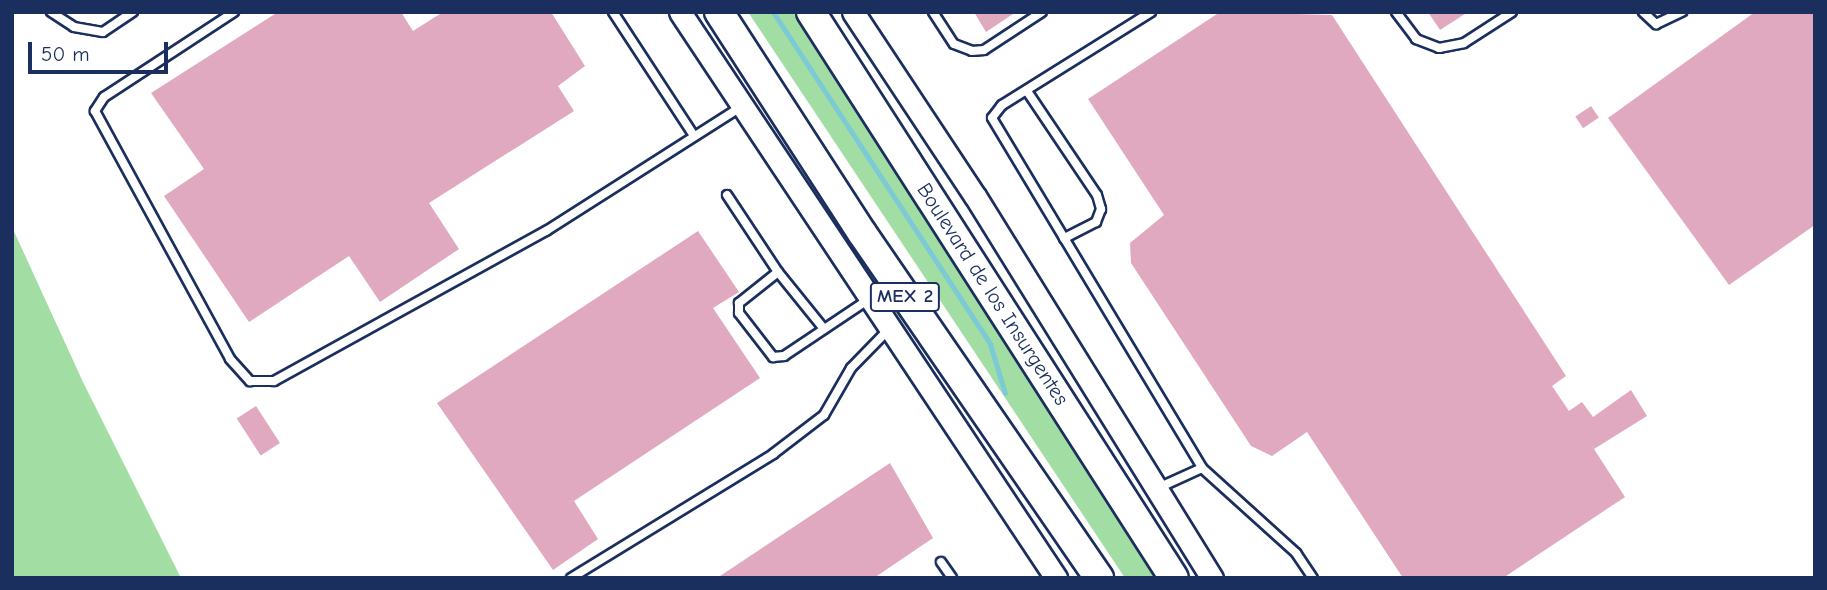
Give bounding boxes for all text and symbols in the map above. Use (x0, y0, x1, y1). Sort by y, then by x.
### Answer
scale bar (32, 28, 172, 72)
text: 50 m (41, 42, 90, 66)
street label: Boulevard de los Insurgentes (912, 178, 1074, 410)
road number: MEX 2 (868, 282, 942, 312)

